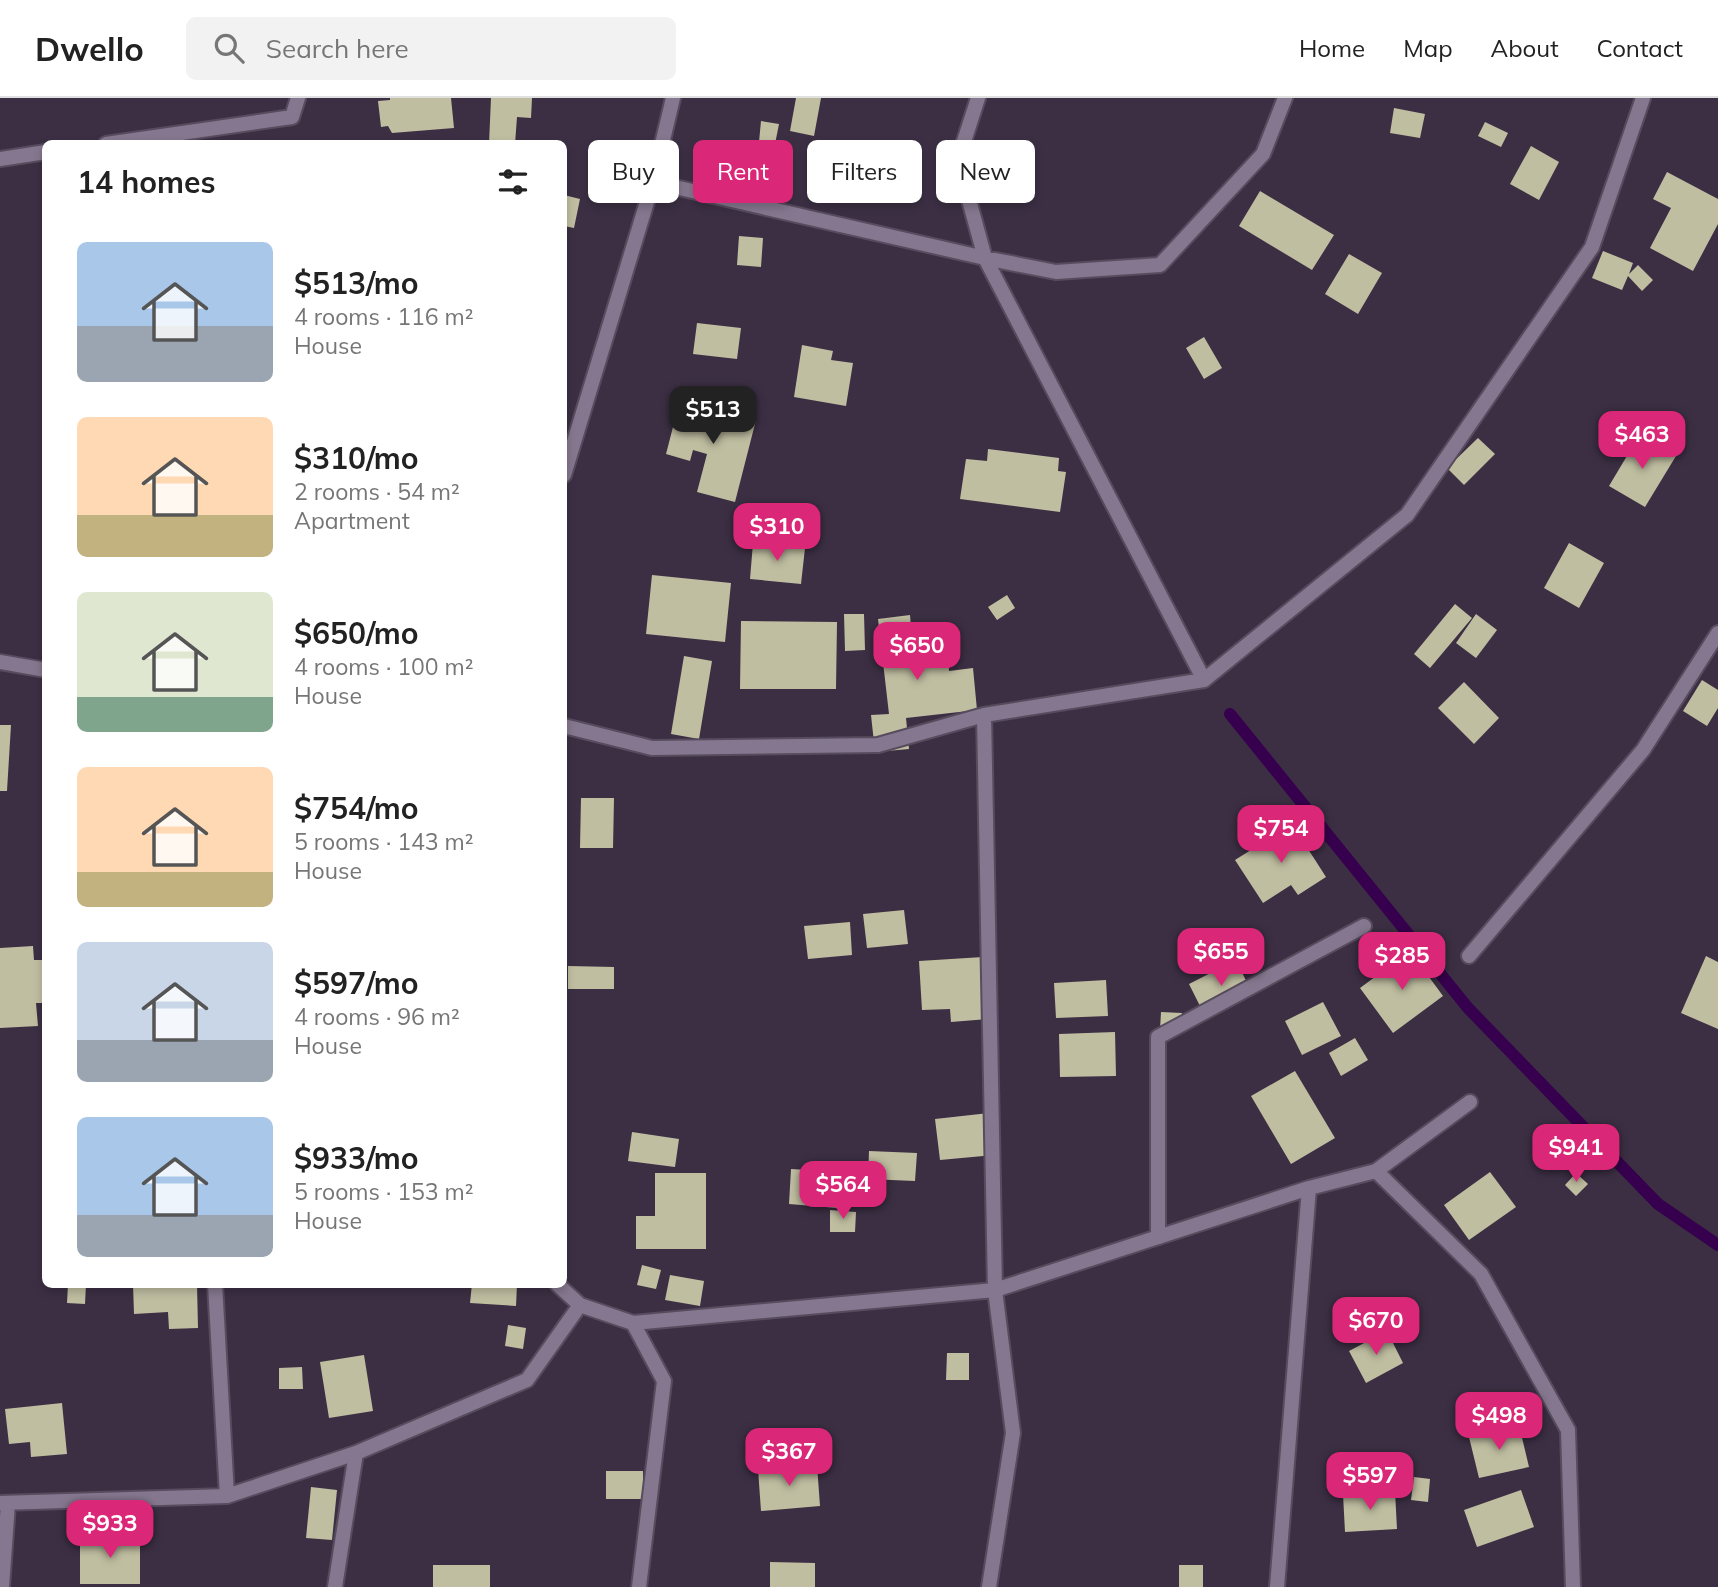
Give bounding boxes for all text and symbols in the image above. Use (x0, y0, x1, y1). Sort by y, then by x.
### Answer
search box (186, 17, 676, 80)
text: Dwello (35, 28, 144, 69)
icon: search (210, 29, 248, 67)
text: Search here (266, 32, 409, 65)
text: Home (1299, 33, 1365, 63)
text: Map (1403, 33, 1453, 63)
text: About (1491, 33, 1559, 63)
text: Contact (1597, 33, 1683, 63)
chip: Buy (588, 140, 679, 203)
chip: Rent (693, 140, 793, 203)
chip: Filters (807, 140, 922, 203)
chip: New (936, 140, 1035, 203)
text: 14 homes (77, 163, 216, 201)
icon: filters (494, 163, 532, 201)
text: $513/mo (294, 264, 418, 302)
icon: home (133, 270, 217, 354)
text: 4 rooms · 116 m² (294, 302, 474, 331)
text: House (294, 331, 362, 360)
pin: $513 (672, 386, 754, 446)
text: $513 (685, 394, 741, 423)
pin: $463 (1601, 412, 1683, 471)
text: $463 (1614, 419, 1670, 448)
text: $310/mo (294, 439, 418, 477)
icon: home (133, 445, 217, 529)
text: 2 rooms · 54 m² (294, 477, 460, 506)
pin: $310 (736, 504, 818, 563)
text: Apartment (294, 506, 410, 535)
text: $310 (749, 511, 805, 540)
text: $650/mo (294, 614, 418, 652)
icon: home (133, 620, 217, 704)
pin: $650 (876, 622, 958, 682)
text: $650 (889, 630, 945, 659)
text: 4 rooms · 100 m² (294, 652, 474, 681)
text: House (294, 681, 362, 710)
text: $754/mo (294, 789, 418, 827)
icon: home (133, 795, 217, 879)
pin: $754 (1240, 806, 1322, 865)
text: $754 (1253, 813, 1309, 842)
text: 5 rooms · 143 m² (294, 827, 474, 856)
text: House (294, 856, 362, 885)
pin: $655 (1180, 928, 1262, 988)
pin: $285 (1361, 932, 1443, 992)
text: $655 (1193, 936, 1249, 965)
text: $285 (1374, 940, 1430, 969)
text: $597/mo (294, 964, 418, 1002)
icon: home (133, 970, 217, 1054)
text: 4 rooms · 96 m² (294, 1002, 460, 1031)
text: House (294, 1031, 362, 1060)
pin: $941 (1535, 1124, 1617, 1184)
text: $941 (1548, 1132, 1604, 1161)
text: $933/mo (294, 1139, 418, 1177)
icon: home (133, 1145, 217, 1229)
pin: $564 (802, 1162, 884, 1221)
text: $564 (815, 1169, 871, 1198)
text: 5 rooms · 153 m² (294, 1177, 474, 1206)
text: House (294, 1206, 362, 1235)
pin: $670 (1335, 1298, 1417, 1357)
text: $670 (1348, 1305, 1404, 1334)
pin: $498 (1458, 1392, 1540, 1452)
text: $498 (1471, 1400, 1527, 1429)
pin: $367 (748, 1428, 830, 1488)
text: $367 (761, 1436, 817, 1465)
pin: $597 (1329, 1452, 1411, 1512)
text: $597 (1342, 1460, 1398, 1489)
pin: $933 (69, 1500, 151, 1560)
text: $933 (82, 1508, 138, 1537)

